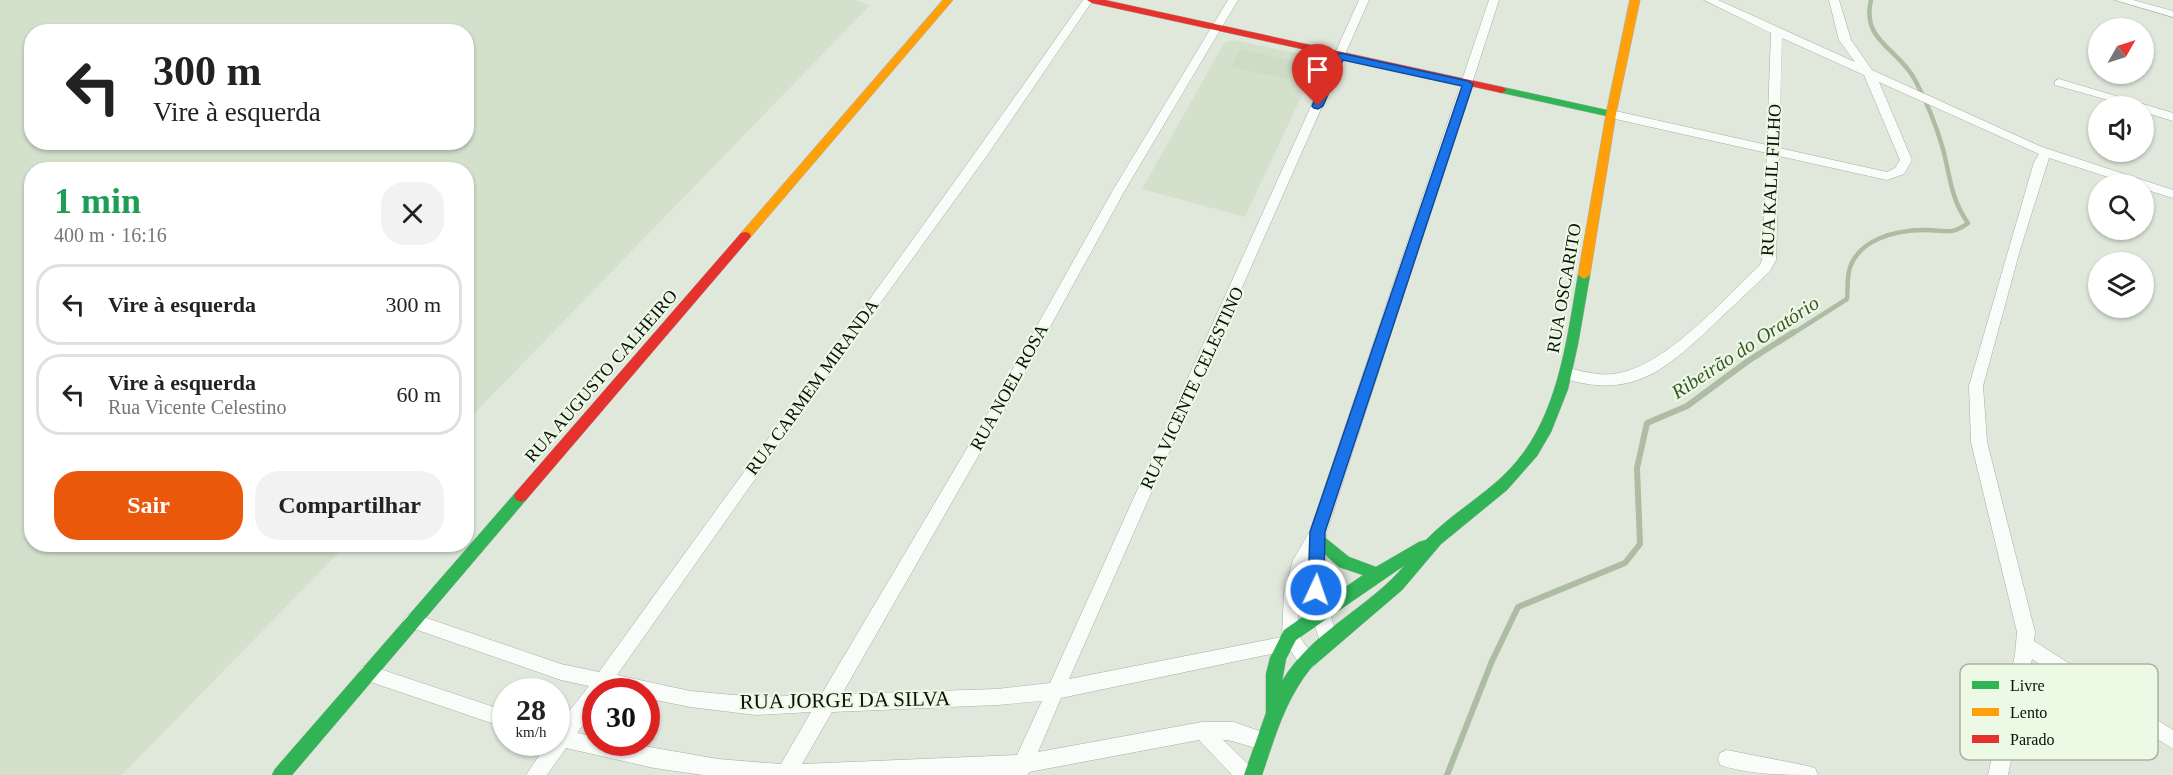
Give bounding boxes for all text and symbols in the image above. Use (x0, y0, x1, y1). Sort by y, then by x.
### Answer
north arrow (2088, 18, 2154, 84)
map controls (2088, 18, 2154, 318)
pin (1292, 44, 1343, 106)
icon: left (54, 48, 132, 126)
text: 300 m (153, 48, 262, 94)
icon: arrive (1301, 53, 1334, 86)
button: sound (2088, 96, 2154, 162)
text: Vire à esquerda (153, 97, 321, 127)
street label: RUA KALIL FILHO (1757, 103, 1785, 257)
button: search (2088, 174, 2154, 240)
text: 1 min (54, 181, 141, 221)
button: close (381, 182, 444, 245)
street label: RUA OSCARITO (1543, 222, 1585, 354)
text: 400 m · 16:16 (54, 224, 167, 246)
button: layers (2088, 252, 2154, 318)
street label: RUA VICENTE CELESTINO (1136, 284, 1248, 492)
street label: RUA AUGUSTO CALHEIRO (521, 286, 681, 466)
icon: left (57, 288, 90, 321)
water label: Ribeirão do Oratório (1666, 291, 1823, 403)
text: Vire à esquerda (108, 292, 256, 317)
text: 300 m (385, 292, 441, 317)
street label: RUA CARMEM MIRANDA (742, 295, 882, 479)
street label: RUA NOEL ROSA (966, 320, 1052, 454)
text: Vire à esquerda (108, 370, 256, 395)
icon: left (57, 378, 90, 411)
text: 60 m (396, 382, 441, 407)
text: Rua Vicente Celestino (108, 396, 286, 418)
button: Sair (54, 471, 243, 540)
button: Compartilhar (255, 471, 444, 540)
position arrow (1284, 558, 1348, 622)
legend (1960, 664, 2158, 760)
text: Livre (2010, 677, 2045, 694)
speed limit sign: 30 (582, 678, 660, 756)
street label: RUA JORGE DA SILVA (739, 686, 951, 714)
text: 28 (516, 693, 546, 726)
text: Lento (2010, 704, 2047, 721)
text: km/h (516, 724, 546, 740)
text: Parado (2010, 731, 2054, 748)

